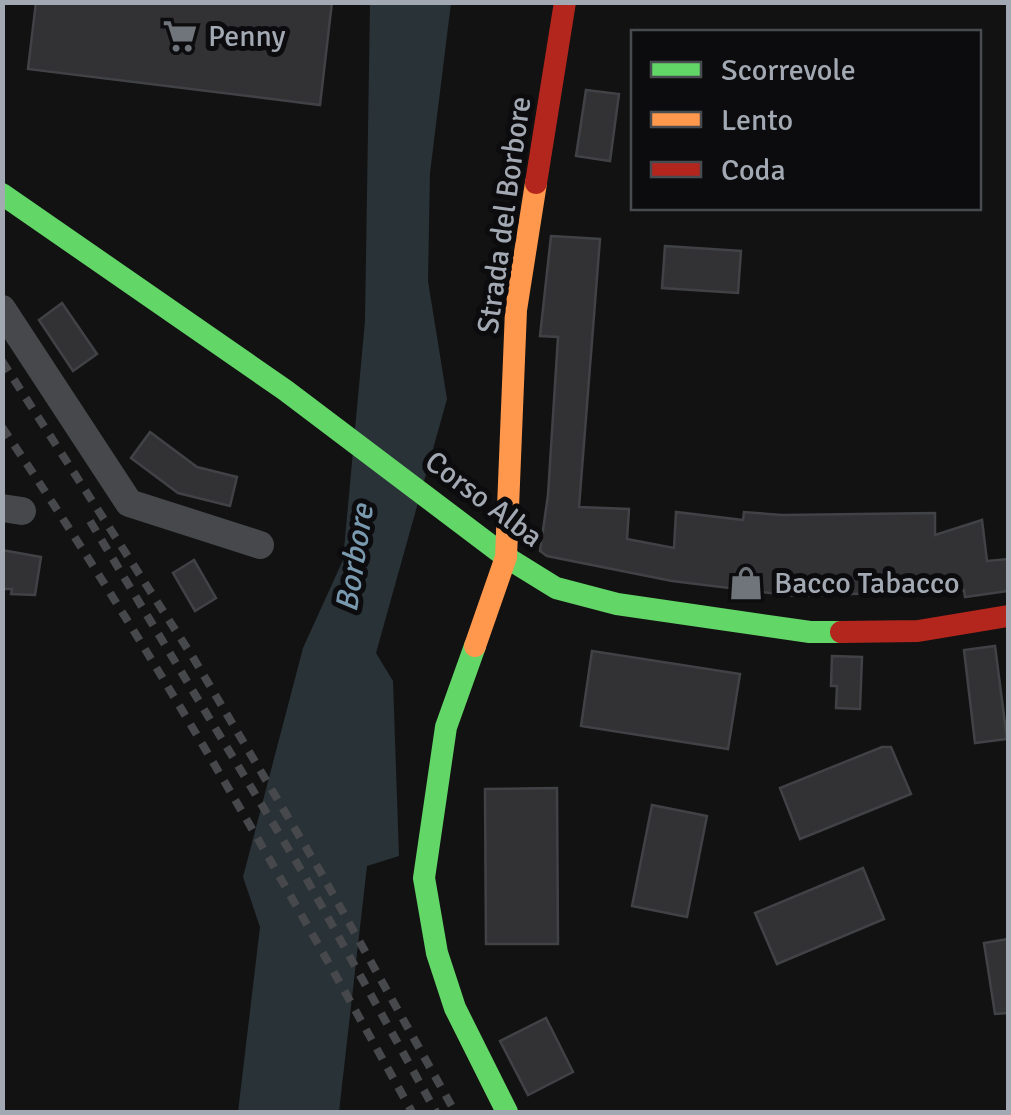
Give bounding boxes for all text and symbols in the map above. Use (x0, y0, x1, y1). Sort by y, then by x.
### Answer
supermarket icon: Penny (161, 17, 199, 55)
place label: Penny (208, 18, 285, 55)
legend (631, 30, 981, 210)
text: Scorrevole (721, 52, 856, 89)
street label: Strada del Borbore (470, 94, 539, 336)
text: Lento (721, 102, 793, 139)
text: Coda (721, 152, 786, 189)
street label: Corso Alba (418, 443, 550, 556)
water label: Borbore (327, 499, 383, 615)
shop icon: Bacco Tabacco (727, 564, 765, 602)
place label: Bacco Tabacco (774, 565, 960, 602)

